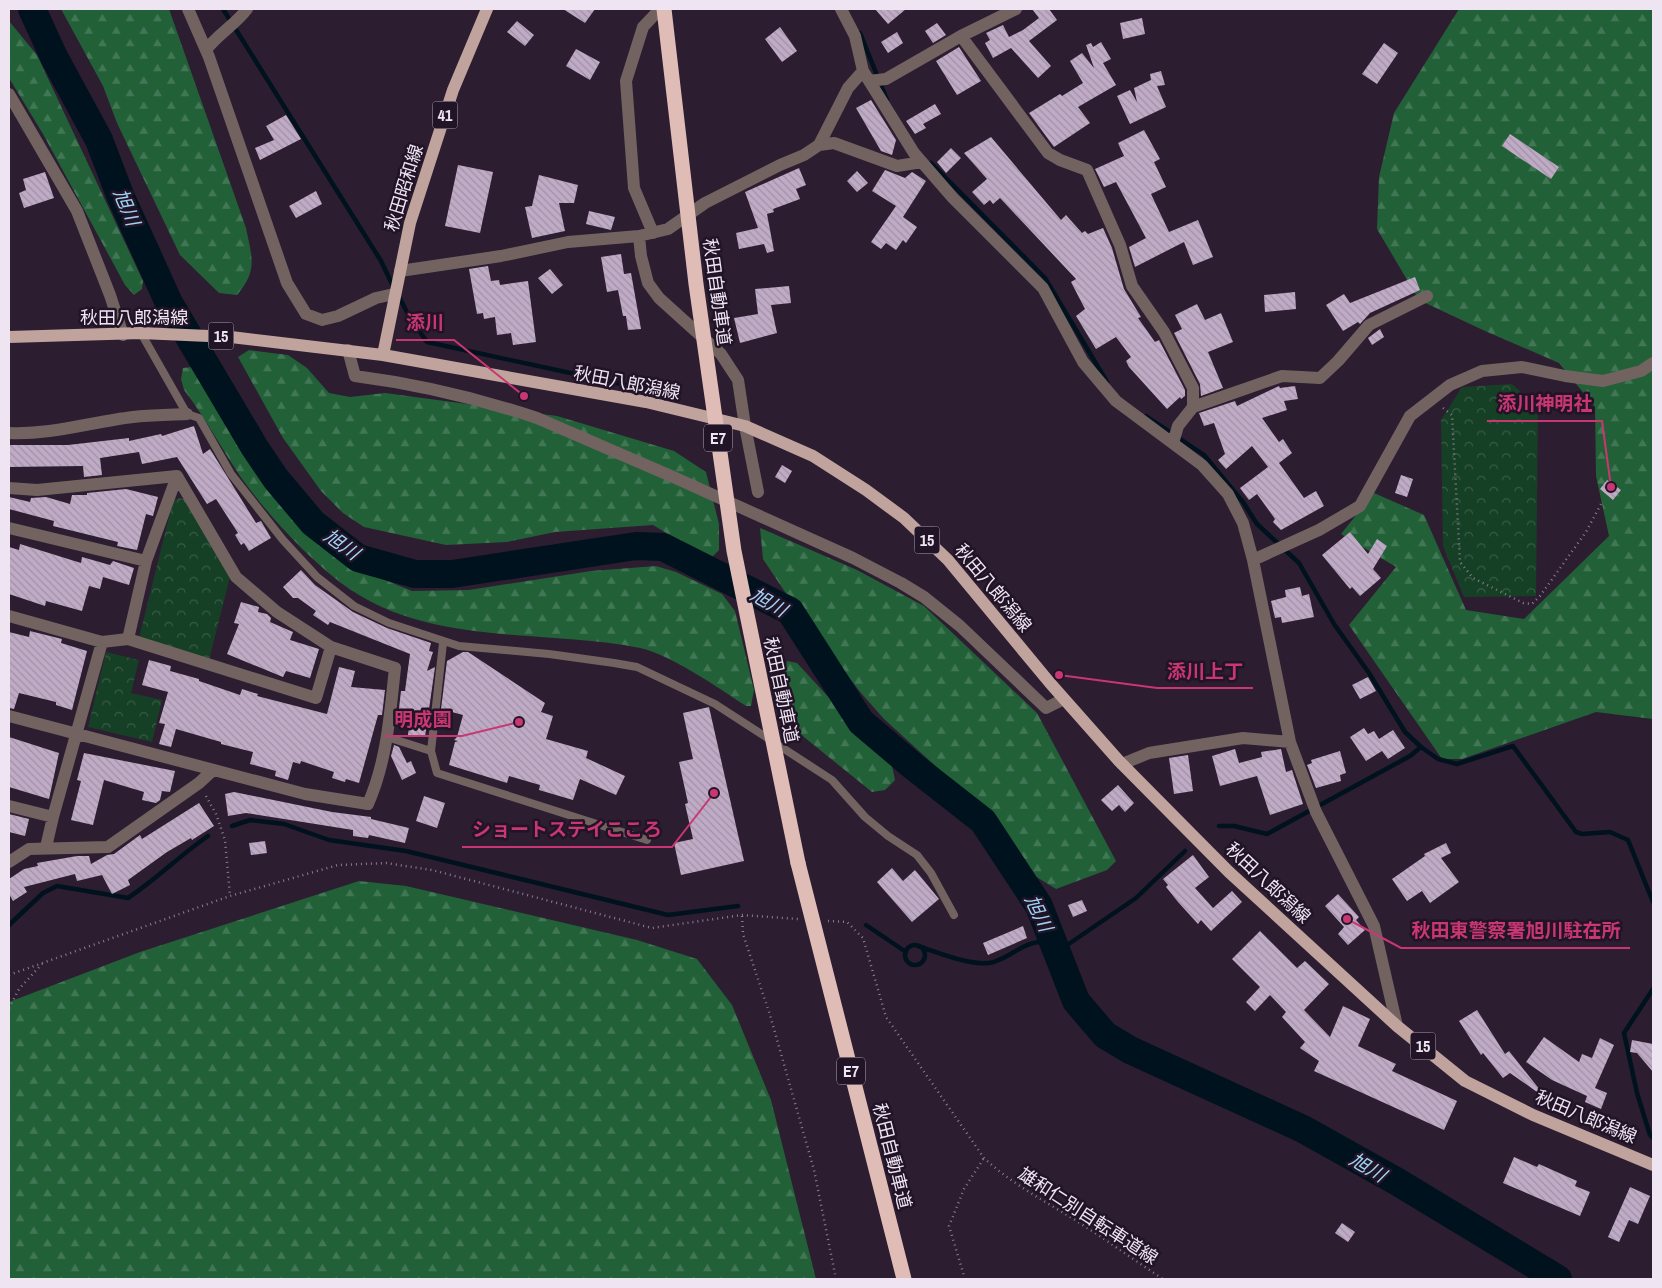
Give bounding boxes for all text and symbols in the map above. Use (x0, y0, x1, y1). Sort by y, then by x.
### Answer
road number: 41 (432, 102, 458, 128)
street label: 秋田昭和線 (378, 141, 429, 235)
water label: 旭川 (108, 184, 147, 231)
street label: 秋田自動車道 (698, 237, 737, 347)
street label: 秋田八郎潟線 (80, 305, 188, 330)
callout: 添川 (396, 306, 454, 340)
text: 添川 (406, 309, 444, 335)
road number: 15 (208, 322, 234, 350)
street label: 秋田八郎潟線 (572, 360, 682, 405)
callout: 添川神明社 (1487, 387, 1602, 421)
text: 添川神明社 (1497, 390, 1593, 416)
road number: E7 (704, 424, 732, 452)
water label: 旭川 (319, 522, 367, 567)
road number: 15 (914, 526, 940, 554)
street label: 秋田八郎潟線 (949, 538, 1038, 637)
water label: 旭川 (746, 581, 794, 624)
street label: 秋田自動車道 (758, 634, 805, 745)
callout: 添川上丁 (1157, 654, 1253, 688)
text: 添川上丁 (1167, 658, 1243, 684)
callout: 明成園 (385, 702, 462, 736)
text: 明成園 (394, 706, 452, 732)
callout: ショートステイこころ (462, 813, 672, 847)
text: ショートステイこころ (472, 816, 662, 842)
street label: 秋田八郎潟線 (1220, 837, 1316, 929)
water label: 旭川 (1019, 890, 1060, 938)
callout: 秋田東警察署旭川駐在所 (1401, 914, 1630, 948)
text: 秋田東警察署旭川駐在所 (1411, 917, 1621, 943)
road number: 15 (1410, 1032, 1436, 1060)
road number: E7 (837, 1058, 865, 1084)
street label: 秋田八郎潟線 (1532, 1084, 1641, 1149)
street label: 秋田自動車道 (867, 1100, 918, 1211)
water label: 旭川 (1345, 1146, 1393, 1189)
street label: 雄和仁別自転車道線 (1014, 1161, 1163, 1270)

